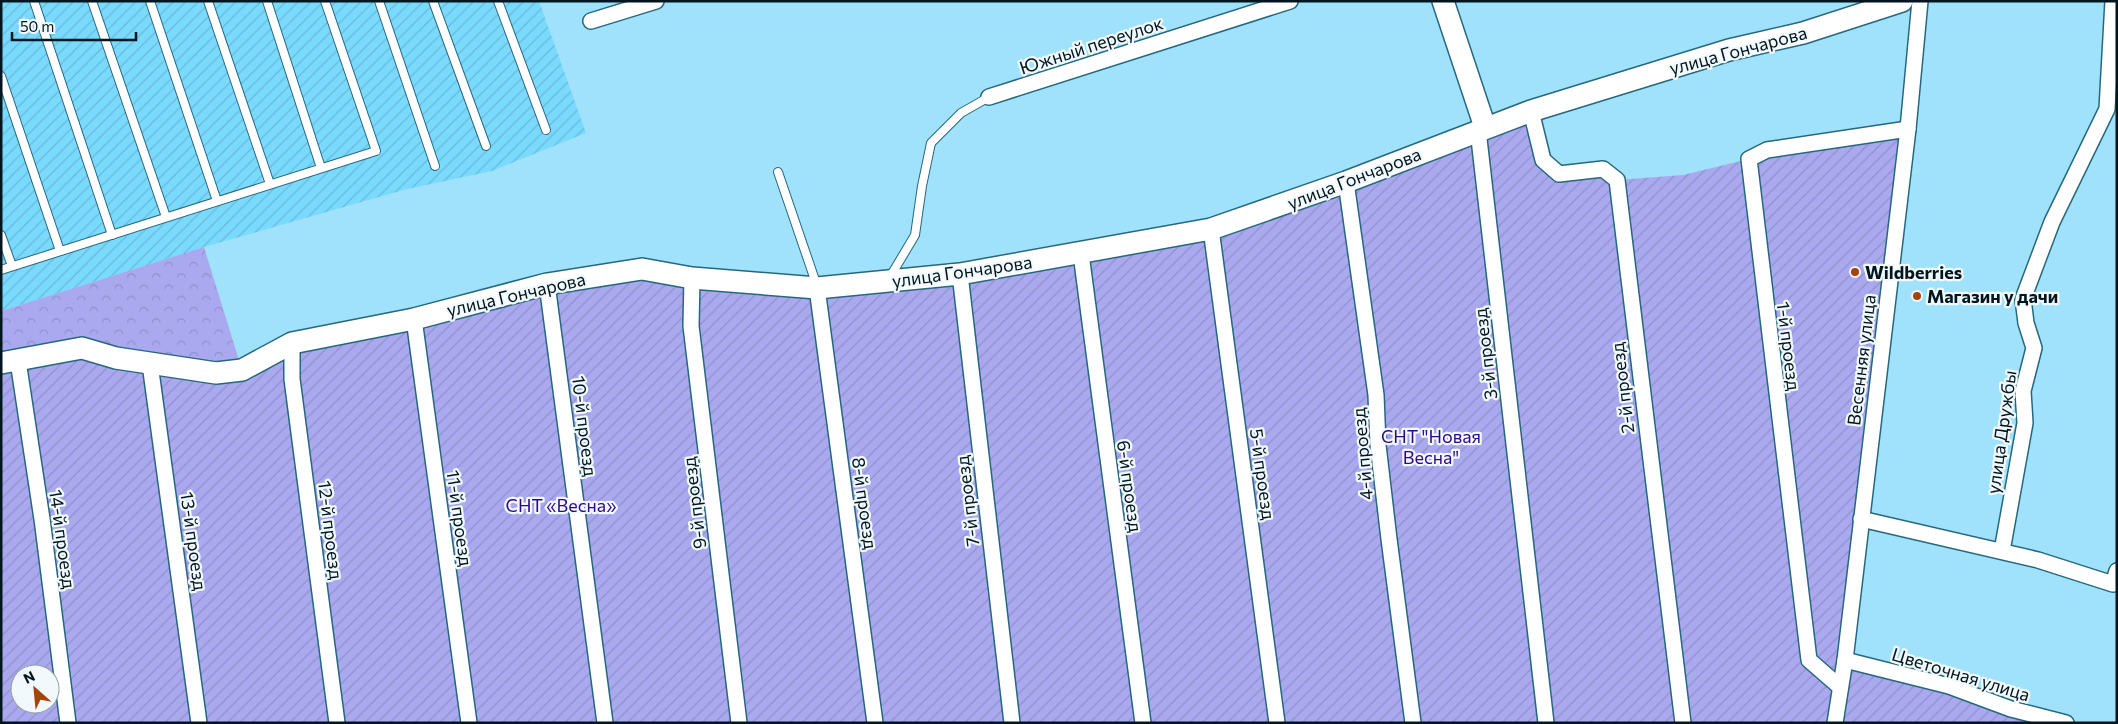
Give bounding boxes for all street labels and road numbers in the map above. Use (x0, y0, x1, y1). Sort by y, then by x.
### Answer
street label: Южный переулок (1016, 11, 1166, 79)
street label: улица Гончарова (1667, 21, 1809, 79)
street label: улица Гончарова (1284, 142, 1424, 214)
street label: улица Гончарова (890, 250, 1034, 292)
street label: улица Гончарова (445, 267, 587, 321)
street label: Весенняя улица (1842, 293, 1880, 427)
street label: 1-й проезд (1773, 300, 1805, 392)
street label: 3-й проезд (1468, 307, 1502, 401)
street label: 2-й проезд (1605, 341, 1639, 435)
street label: улица Дружбы (1981, 369, 2021, 495)
street label: 10-й проезд (568, 374, 602, 478)
street label: 4-й проезд (1347, 407, 1377, 501)
street label: 5-й проезд (1246, 427, 1280, 522)
street label: 6-й проезд (1113, 439, 1147, 534)
street label: 7-й проезд (950, 454, 983, 548)
street label: 9-й проезд (677, 455, 711, 550)
street label: 8-й проезд (848, 456, 882, 551)
street label: 11-й проезд (442, 468, 478, 568)
street label: 12-й проезд (314, 479, 348, 581)
street label: 14-й проезд (45, 488, 81, 591)
street label: 13-й проезд (176, 490, 212, 592)
street label: Цветочная улица (1889, 643, 2033, 705)

